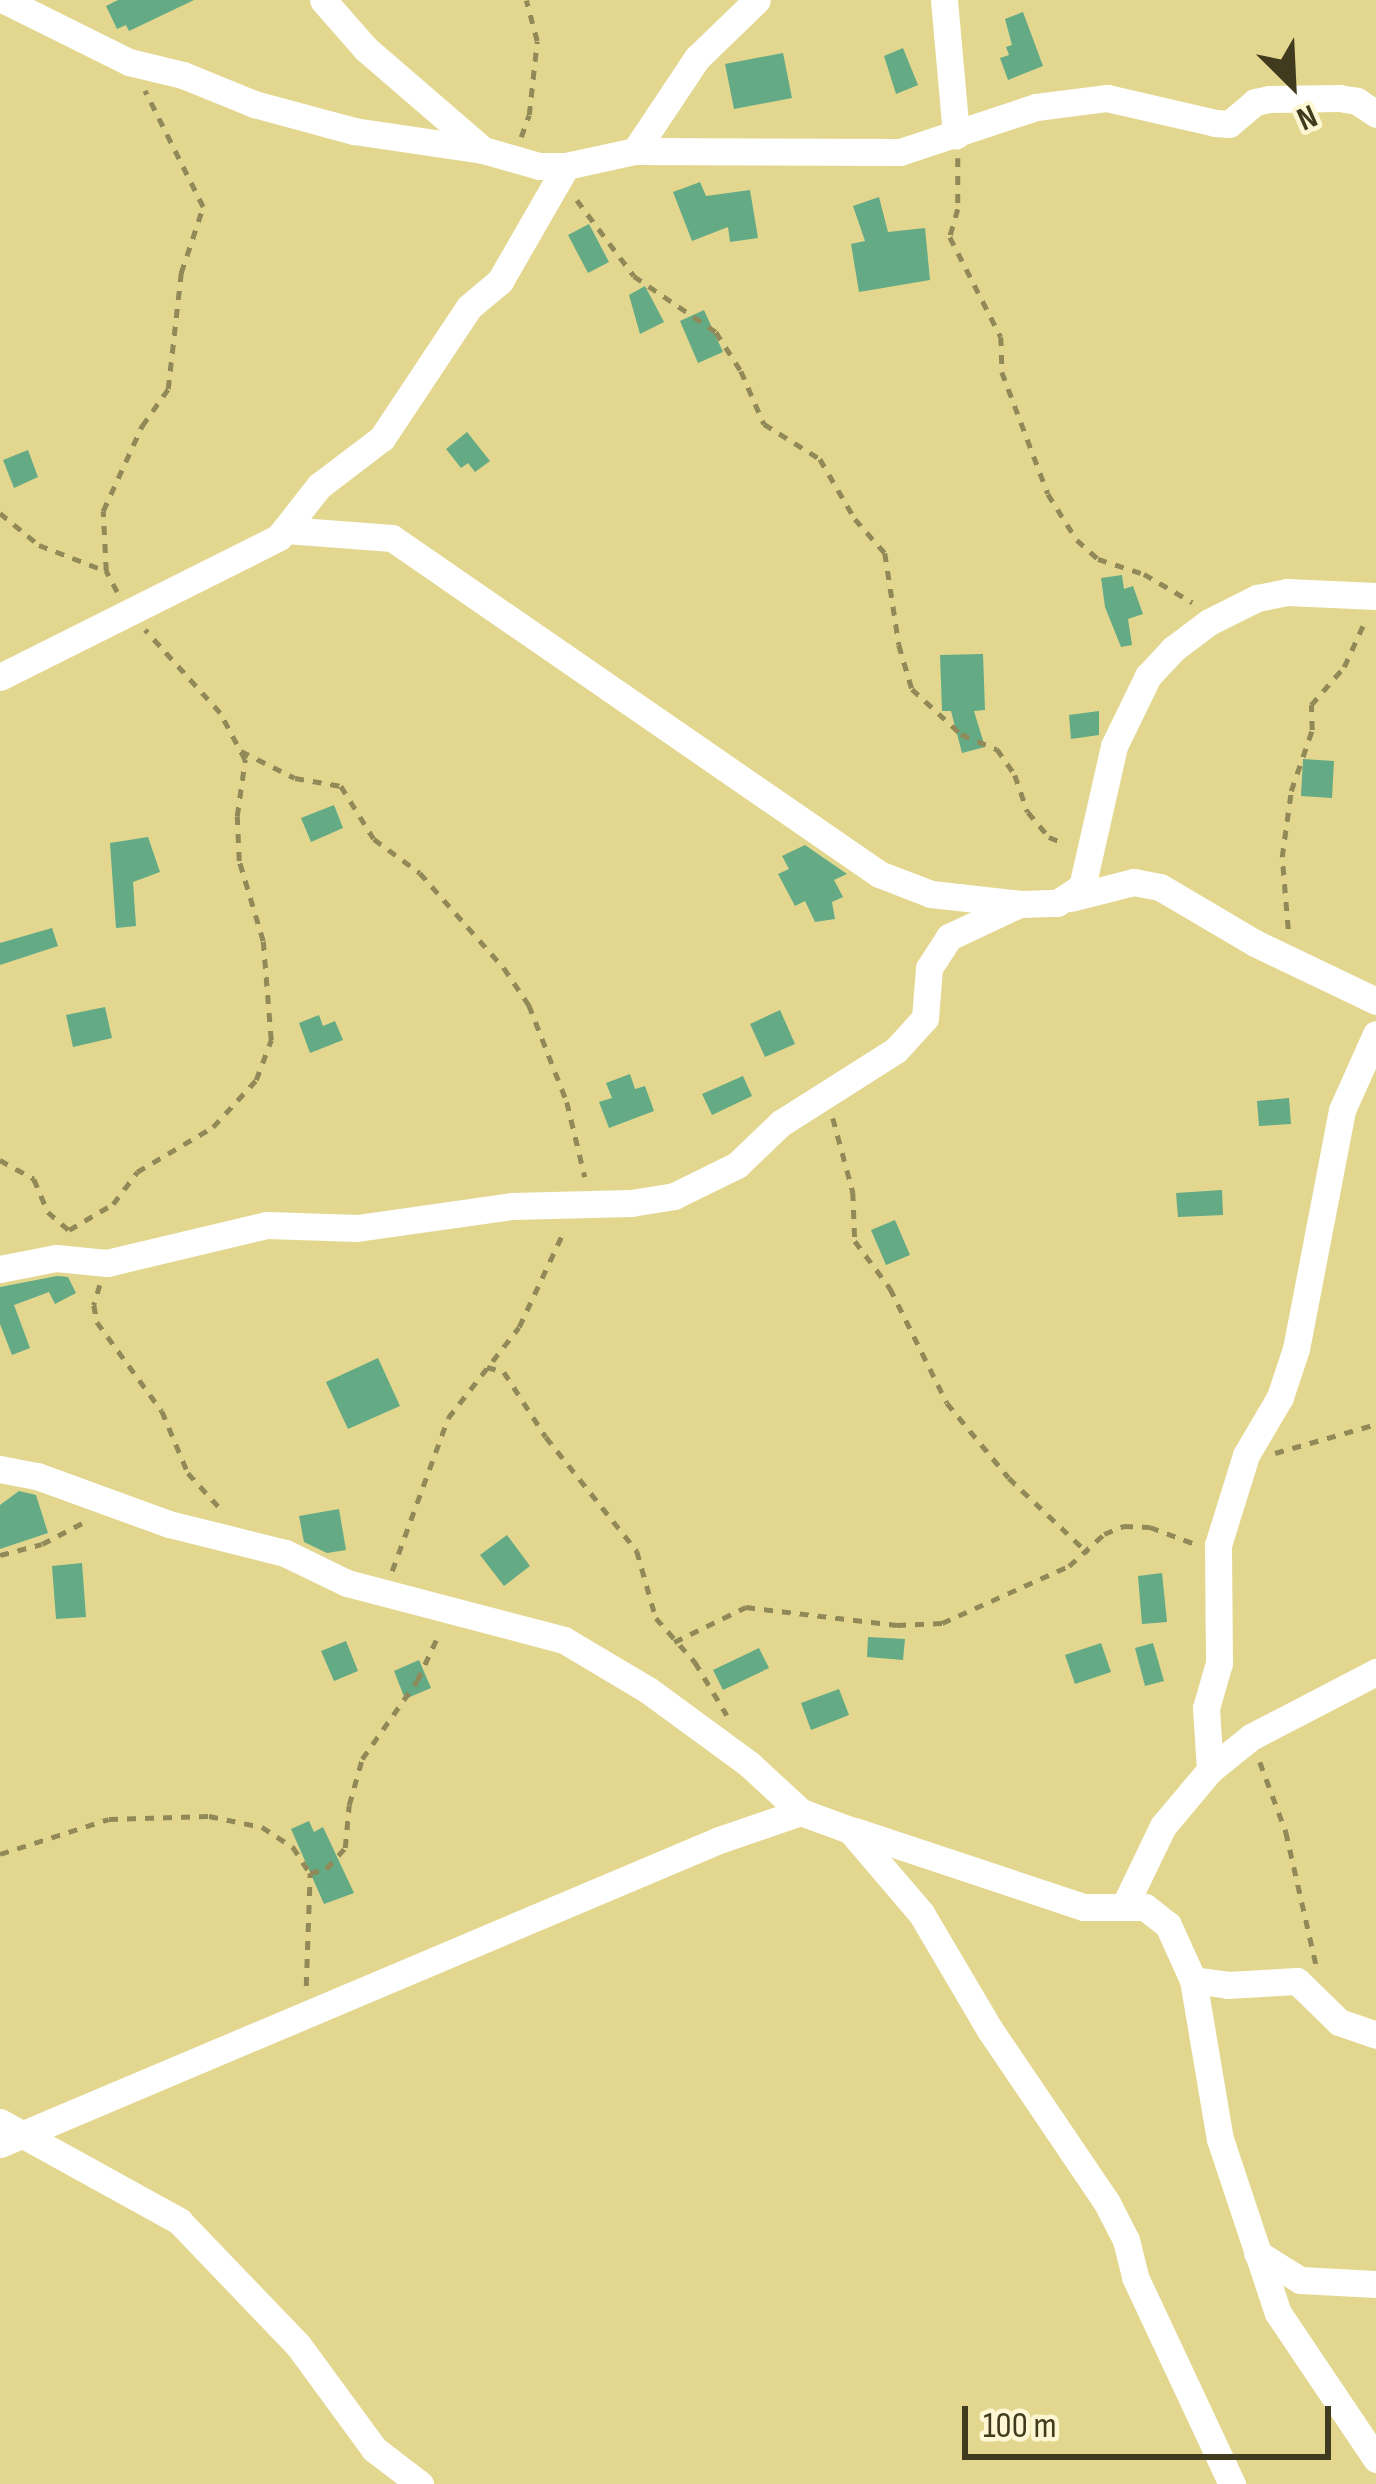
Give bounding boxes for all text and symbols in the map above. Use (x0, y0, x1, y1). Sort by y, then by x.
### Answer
north arrow (1232, 24, 1352, 144)
text: N (1290, 95, 1323, 139)
scale bar (968, 2382, 1337, 2456)
text: 100 m (983, 2405, 1057, 2448)

